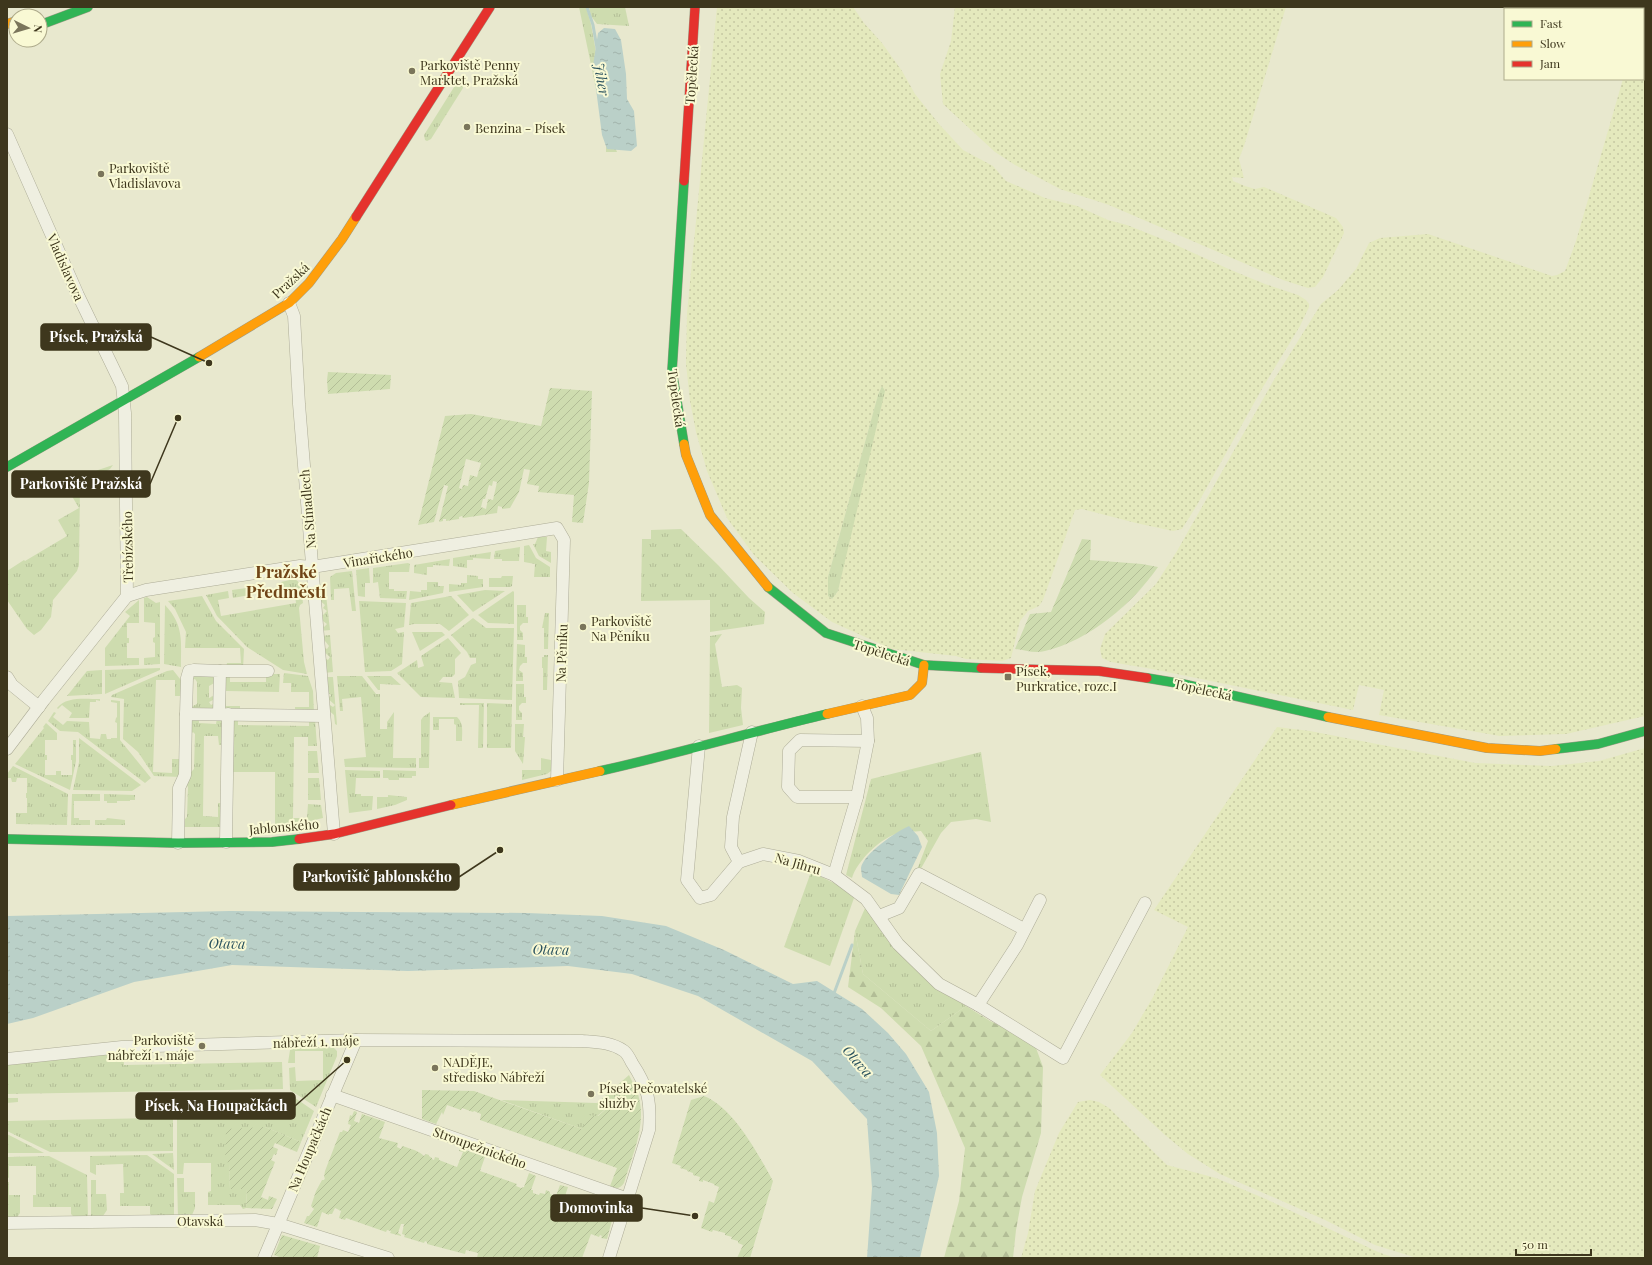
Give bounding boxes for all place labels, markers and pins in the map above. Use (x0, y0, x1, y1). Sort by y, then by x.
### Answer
place label: Parkoviště Penny Marktet, Pražská (420, 56, 520, 88)
marker: Parkoviště Penny Marktet, Pražská (407, 66, 417, 76)
place label: Benzina - Písek (475, 119, 566, 136)
marker: Benzina - Písek (462, 122, 472, 132)
place label: Parkoviště Vladislavova (108, 159, 181, 191)
marker: Parkoviště Vladislavova (96, 169, 106, 179)
callout: Písek, Pražská (41, 324, 151, 350)
callout: Parkoviště Pražská (12, 471, 150, 497)
place label: Parkoviště Na Pěníku (591, 612, 652, 644)
marker: Parkoviště Na Pěníku (578, 622, 588, 632)
place label: Písek, Purkratice, rozc.I (1016, 662, 1117, 694)
marker: Písek, Purkratice, rozc.I (1003, 672, 1013, 682)
callout: Parkoviště Jablonského (294, 864, 459, 890)
place label: Parkoviště nábřeží 1. máje (108, 1031, 194, 1063)
marker: Parkoviště nábřeží 1. máje (197, 1041, 207, 1051)
place label: NADĚJE, středisko Nábřeží (443, 1053, 545, 1085)
marker: NADĚJE, středisko Nábřeží (430, 1063, 440, 1073)
place label: Písek Pečovatelské služby (599, 1079, 708, 1111)
marker: Písek Pečovatelské služby (586, 1089, 596, 1099)
callout: Písek, Na Houpačkách (136, 1093, 295, 1119)
callout: Domovinka (551, 1195, 642, 1221)

